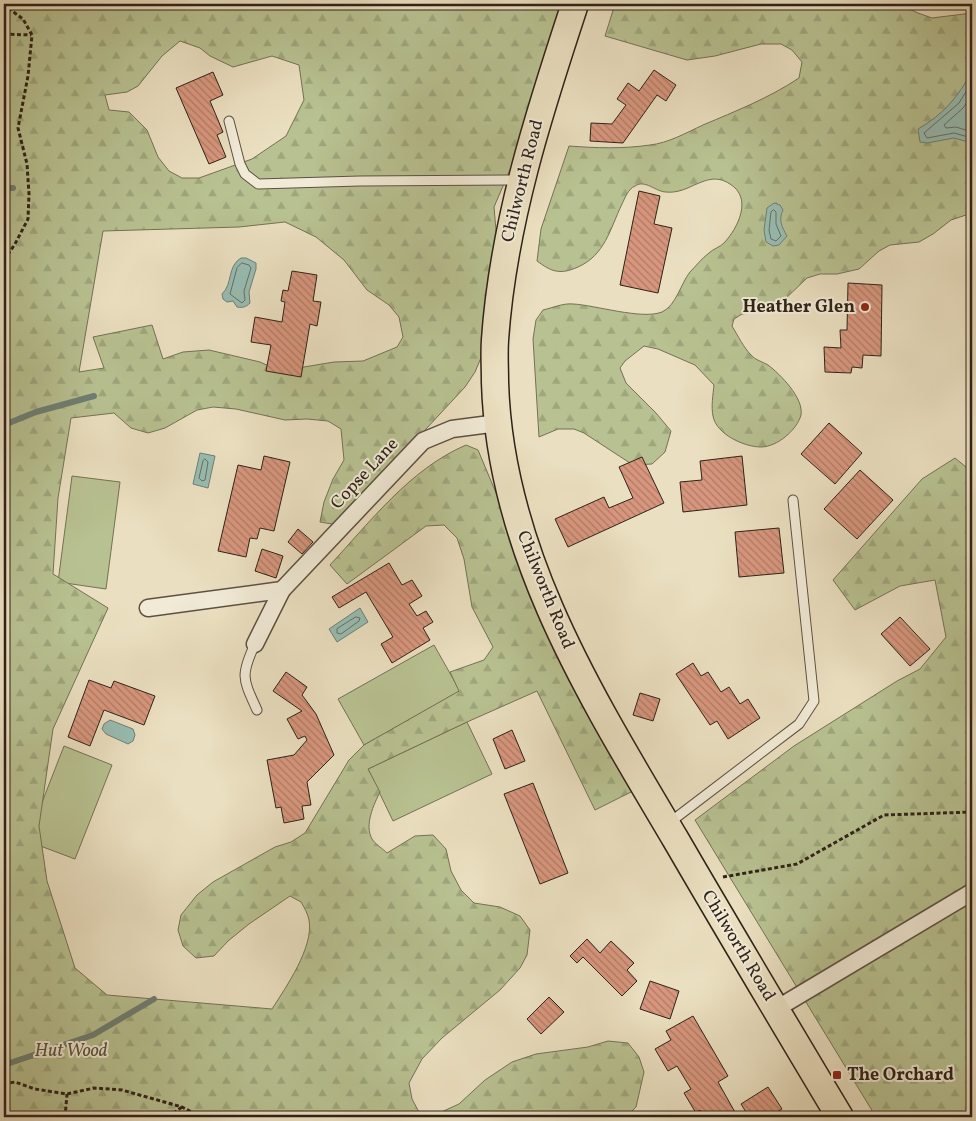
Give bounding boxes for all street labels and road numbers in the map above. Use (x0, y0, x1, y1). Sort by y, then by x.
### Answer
street label: Chilworth Road (496, 117, 550, 245)
street label: Copse Lane (325, 433, 405, 515)
street label: Chilworth Road (510, 527, 580, 653)
street label: Chilworth Road (695, 886, 781, 1006)

